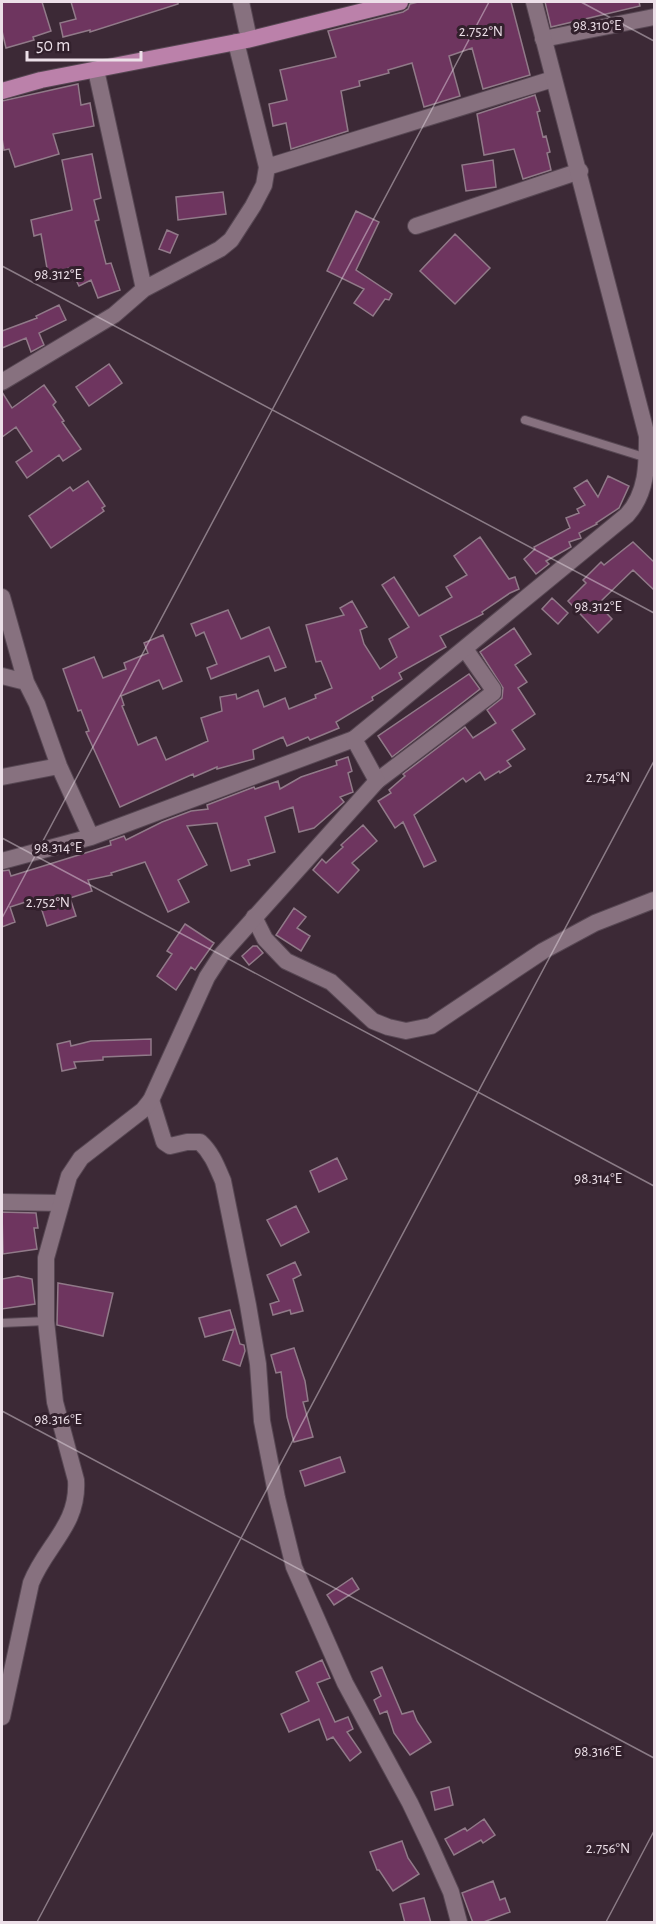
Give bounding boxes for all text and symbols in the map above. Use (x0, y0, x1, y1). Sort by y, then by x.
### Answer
text: 98.310°E (573, 18, 621, 33)
scale bar (27, 24, 141, 62)
text: 2.752°N (459, 24, 503, 39)
text: 50 m (36, 37, 70, 55)
text: 98.312°E (34, 267, 82, 282)
text: 98.312°E (574, 599, 622, 614)
text: 2.754°N (586, 770, 630, 785)
text: 98.314°E (34, 840, 82, 855)
text: 2.752°N (26, 895, 70, 910)
text: 98.314°E (574, 1171, 622, 1186)
text: 98.316°E (34, 1412, 82, 1427)
text: 98.316°E (574, 1744, 622, 1759)
text: 2.756°N (586, 1841, 630, 1856)

